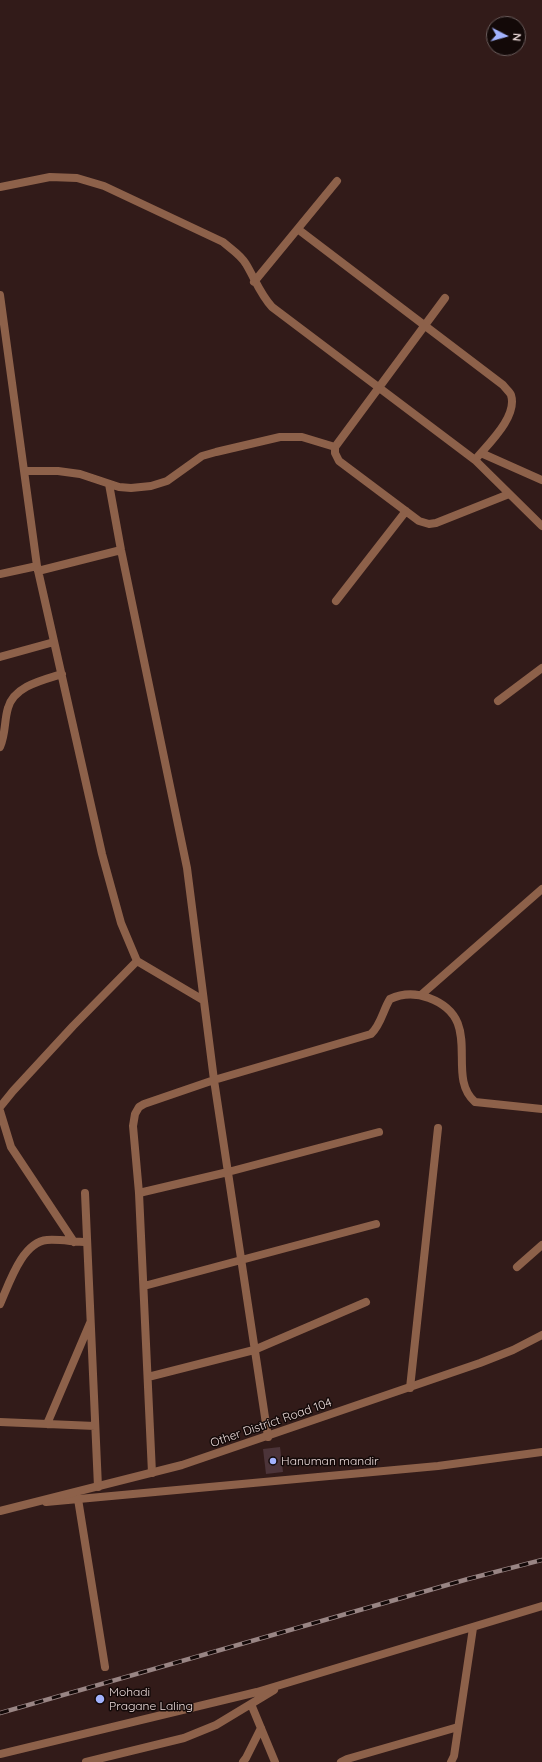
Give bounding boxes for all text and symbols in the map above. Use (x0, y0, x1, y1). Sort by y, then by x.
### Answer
north arrow (486, 16, 526, 56)
text: N (510, 32, 524, 42)
street label: Other District Road 104 (208, 1395, 334, 1451)
place label: Hanuman mandir (281, 1454, 379, 1468)
marker: Hanuman mandir (268, 1456, 278, 1466)
place label: Mohadi Pragane Laling (109, 1685, 193, 1713)
marker: Mohadi Pragane Laling (94, 1693, 106, 1705)

